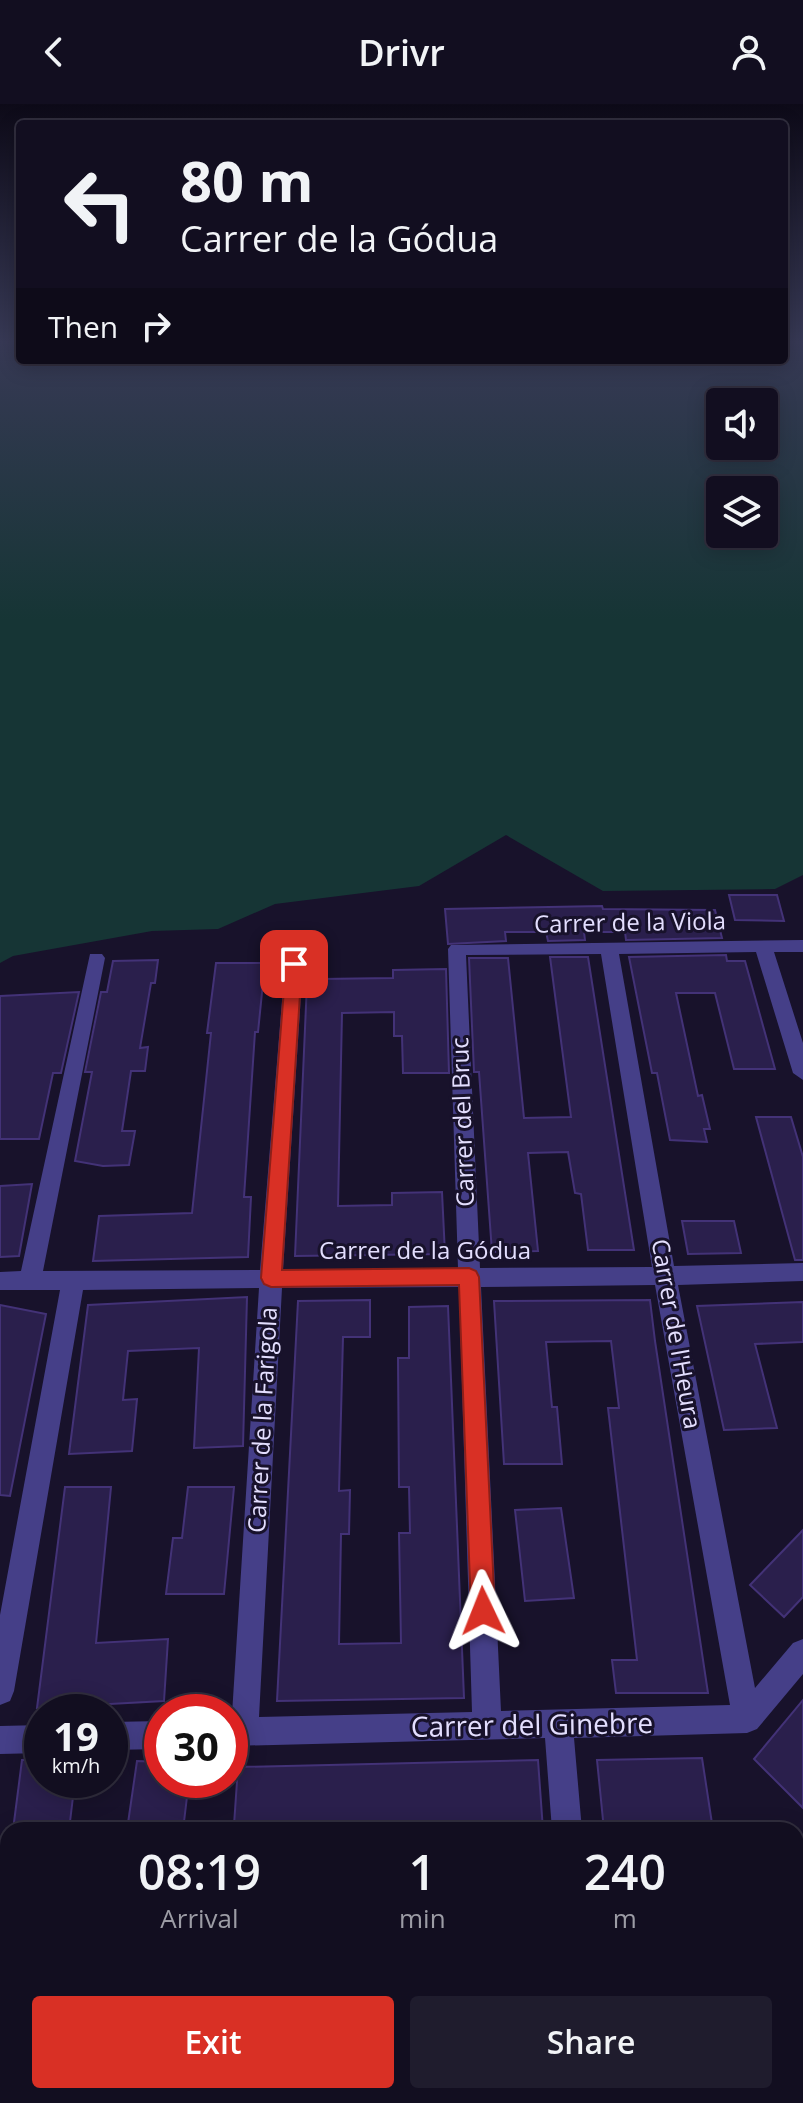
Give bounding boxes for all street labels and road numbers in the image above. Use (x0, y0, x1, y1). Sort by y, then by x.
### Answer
street label: Carrer de la Viola (534, 903, 726, 940)
street label: Carrer del Bruc (442, 1037, 481, 1207)
street label: Carrer de la Gódua (319, 1233, 531, 1266)
street label: Carrer de l'Heura (645, 1236, 710, 1431)
street label: Carrer de la Farigola (239, 1306, 284, 1534)
street label: Carrer del Ginebre (410, 1703, 653, 1745)

